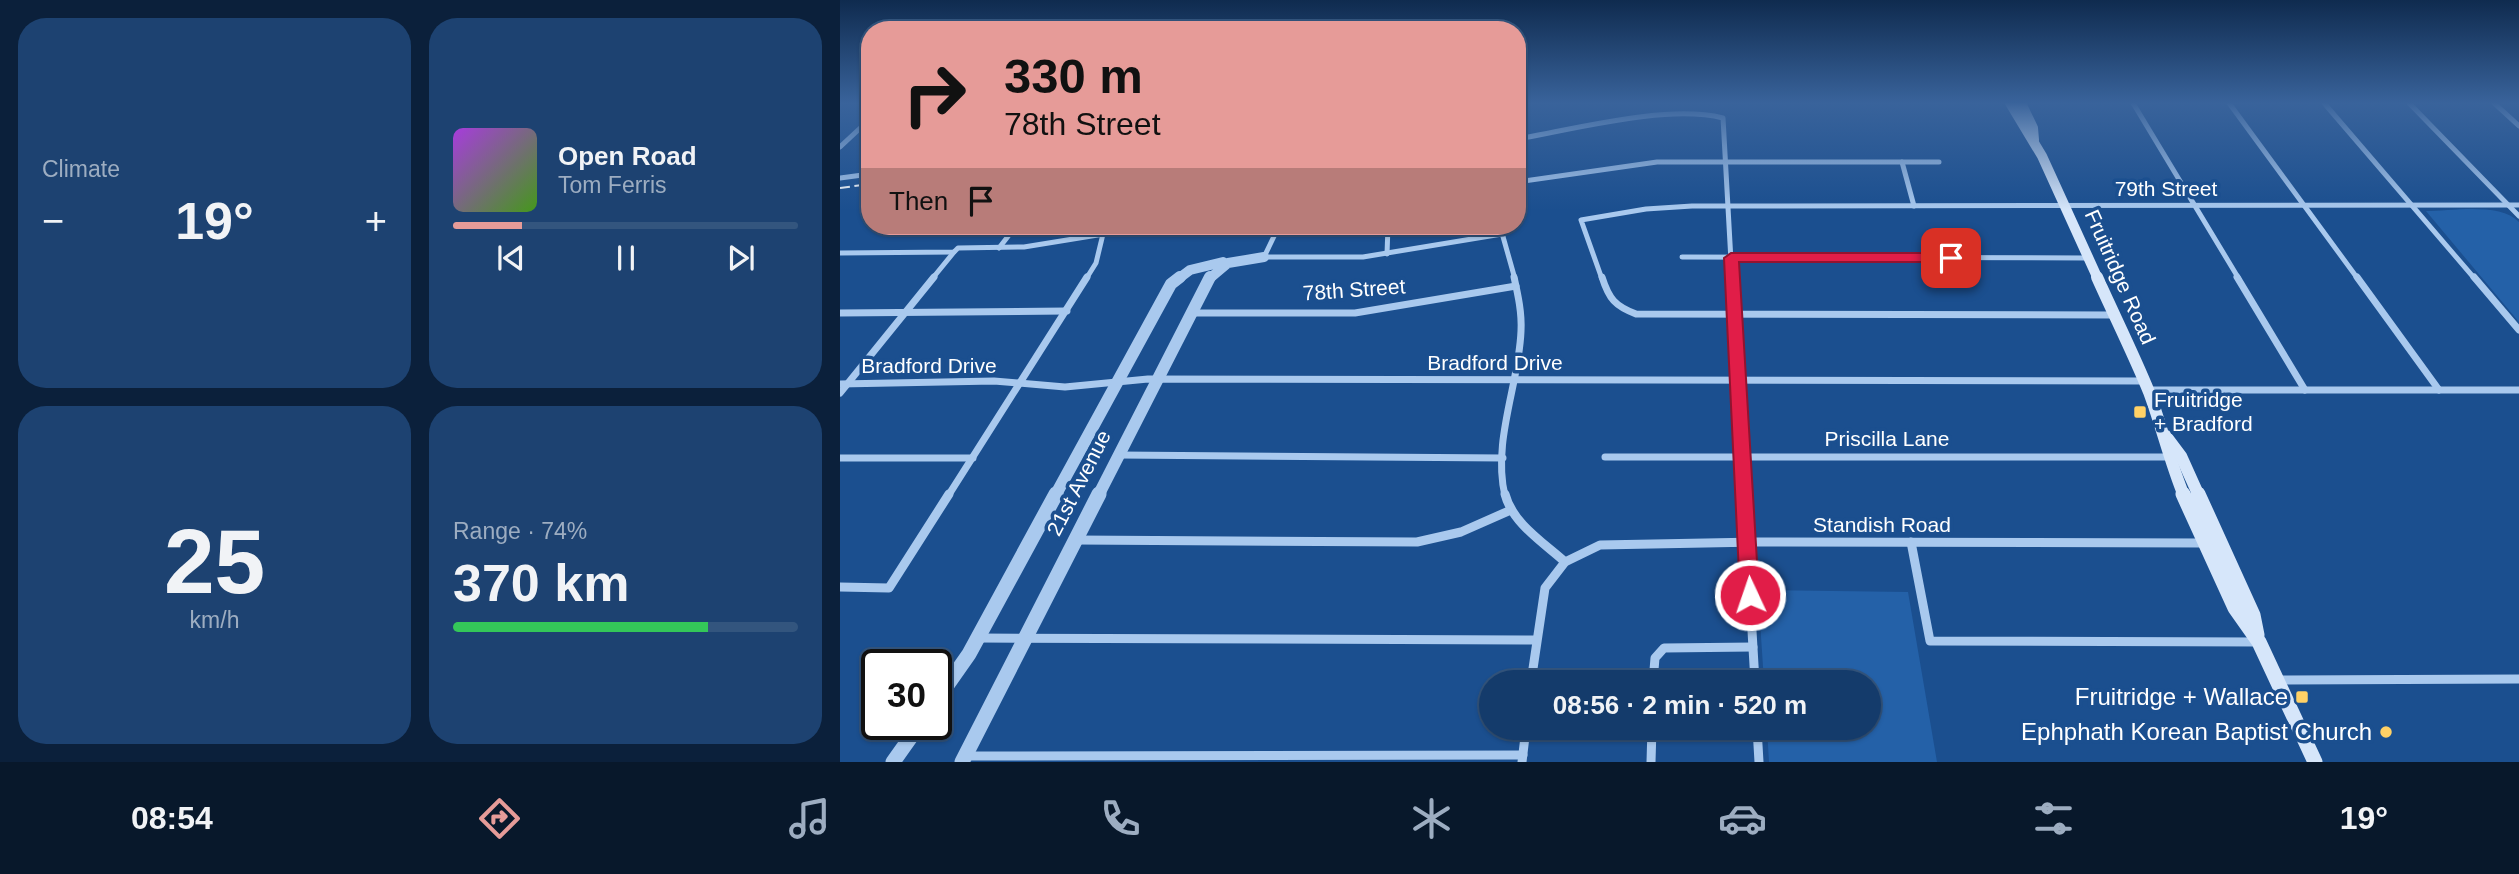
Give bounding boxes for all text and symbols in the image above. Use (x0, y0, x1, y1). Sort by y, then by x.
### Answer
icon: right (889, 49, 980, 140)
text: 330 m (1004, 49, 1143, 103)
text: 78th Street (1004, 106, 1161, 142)
text: Open Road (558, 141, 697, 171)
text: Climate (42, 156, 120, 182)
text: Tom Ferris (558, 172, 667, 198)
street label: 79th Street (2115, 177, 2218, 200)
icon: arrive (962, 182, 1000, 220)
text: Then (889, 186, 948, 216)
text: 19° (175, 192, 254, 250)
text: − (42, 200, 64, 242)
text: + (365, 200, 387, 242)
street label: Fruitridge Road (2081, 206, 2160, 348)
pin (1921, 228, 1981, 288)
icon: previous (492, 239, 530, 277)
icon: pause (607, 239, 645, 277)
icon: next (722, 239, 760, 277)
icon: arrive (1932, 239, 1970, 277)
street label: 78th Street (1302, 274, 1406, 305)
street label: Bradford Drive (1427, 351, 1563, 374)
street label: Bradford Drive (861, 354, 997, 377)
place label: Fruitridge + Bradford (2154, 388, 2253, 435)
marker: Fruitridge + Bradford (2132, 404, 2148, 420)
street label: 21st Avenue (1042, 426, 1115, 539)
street label: Priscilla Lane (1825, 427, 1949, 450)
text: 25 (164, 511, 265, 612)
street label: Standish Road (1813, 513, 1951, 536)
text: Range · 74% (453, 518, 587, 544)
text: 370 km (453, 554, 629, 612)
position arrow (1713, 558, 1787, 632)
text: km/h (190, 607, 239, 633)
speed limit sign: 30 (861, 649, 952, 740)
place label: Fruitridge + Wallace (2075, 683, 2288, 710)
marker: Fruitridge + Wallace (2294, 689, 2310, 705)
text: 08:56 · 2 min · 520 m (1553, 690, 1807, 720)
place label: Ephphath Korean Baptist Church (2021, 718, 2372, 745)
marker: Ephphath Korean Baptist Church (2378, 724, 2394, 740)
icon: directions (475, 794, 524, 843)
icon: music (785, 794, 834, 843)
icon: phone (1096, 794, 1145, 843)
icon: climate (1407, 794, 1456, 843)
icon: car (1718, 794, 1767, 843)
icon: filters (2029, 794, 2078, 843)
text: 08:54 (131, 800, 213, 836)
text: 19° (2340, 800, 2388, 836)

